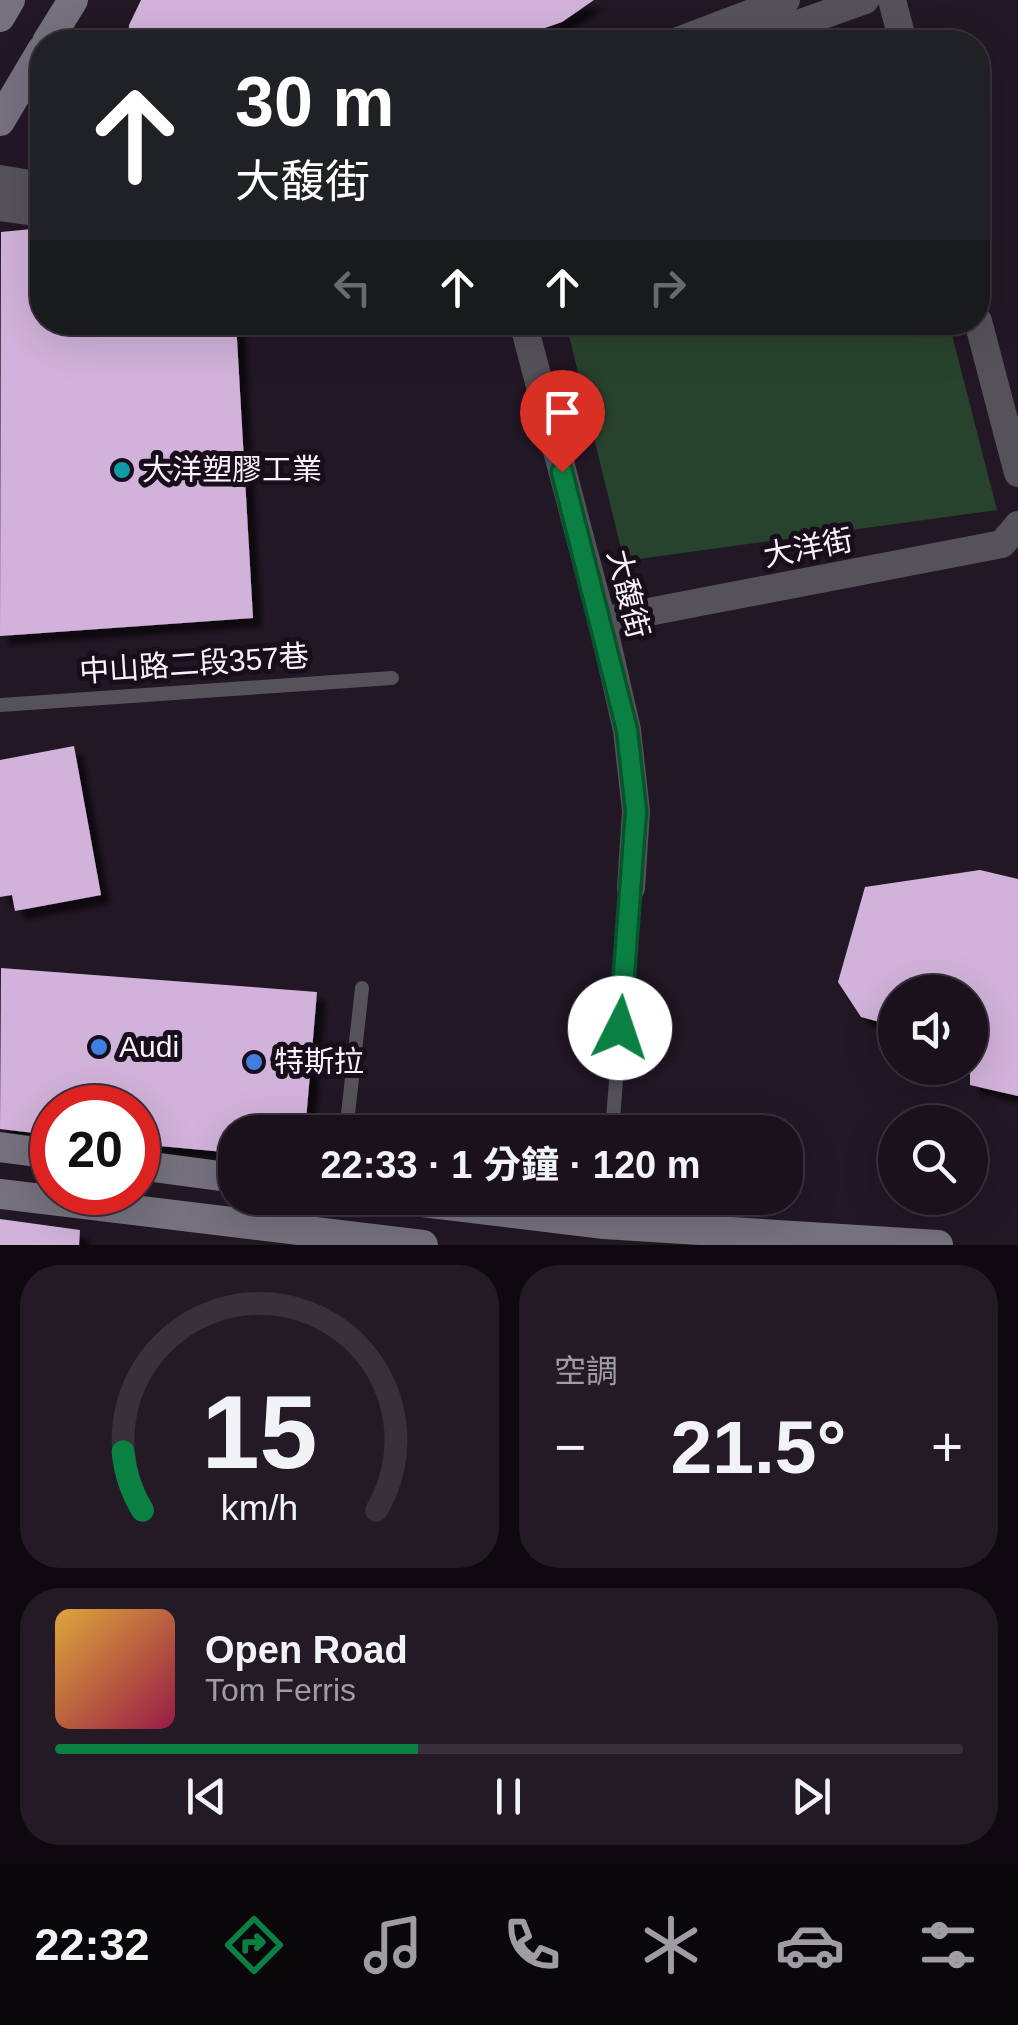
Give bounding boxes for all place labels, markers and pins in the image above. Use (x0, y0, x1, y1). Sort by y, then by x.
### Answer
pin (520, 370, 605, 473)
place label: 大洋塑膠工業 (142, 453, 322, 486)
marker: 大洋塑膠工業 (111, 459, 133, 481)
place label: Audi (119, 1030, 179, 1063)
marker: Audi (88, 1036, 110, 1058)
place label: 特斯拉 (274, 1045, 364, 1078)
marker: 特斯拉 (243, 1051, 265, 1073)

